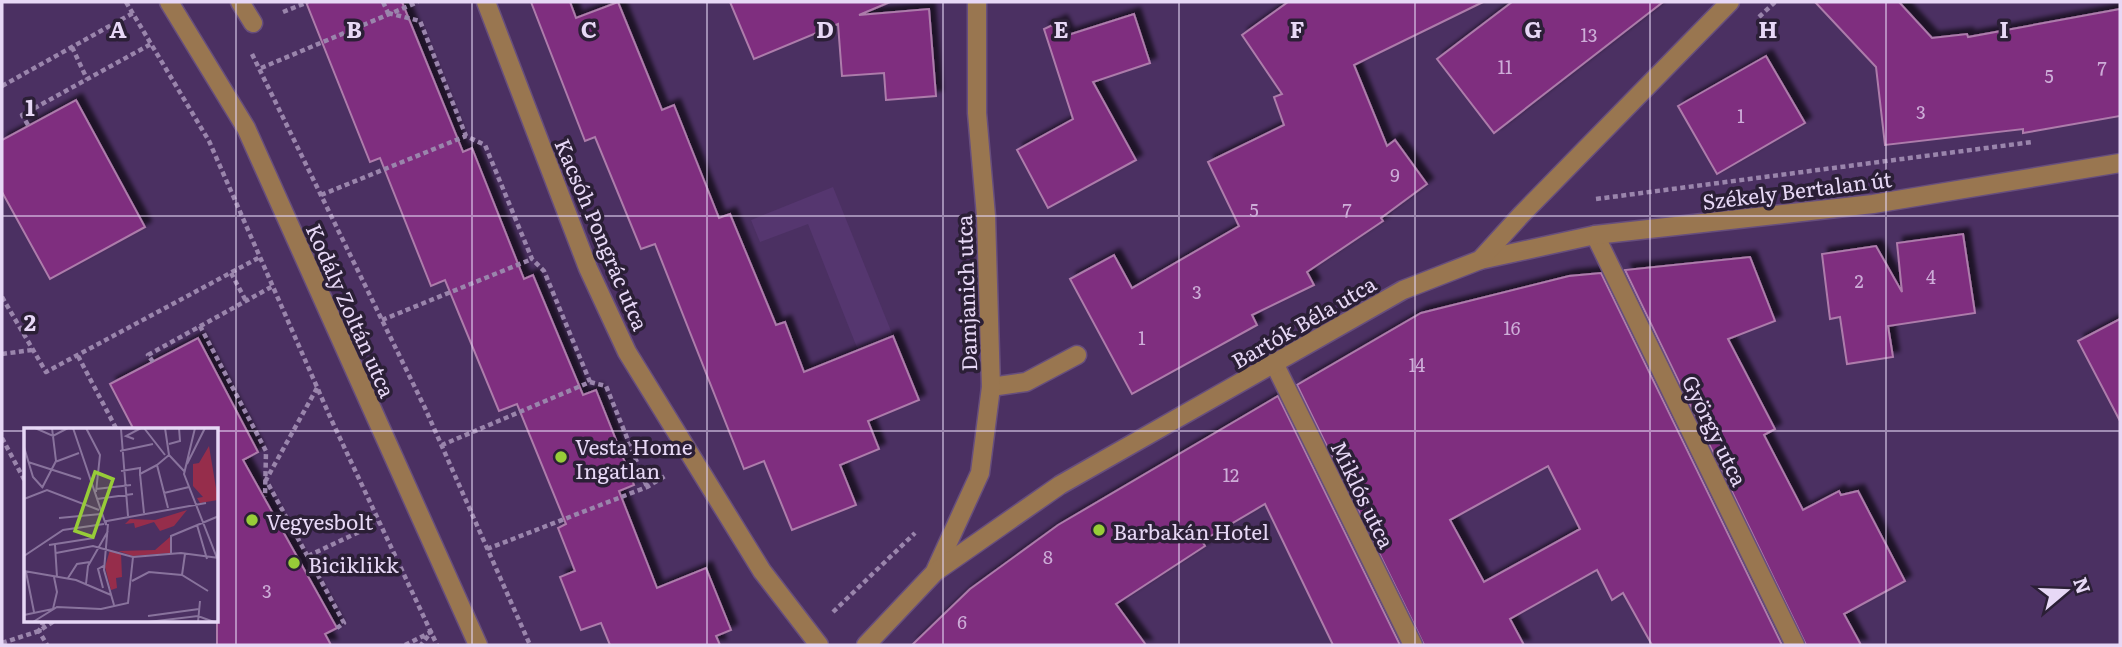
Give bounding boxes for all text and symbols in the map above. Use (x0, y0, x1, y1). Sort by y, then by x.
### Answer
text: A (109, 11, 127, 45)
text: B (346, 11, 362, 45)
text: C (581, 11, 597, 45)
text: D (816, 11, 834, 45)
text: E (1053, 11, 1069, 45)
text: F (1290, 11, 1305, 45)
text: G (1524, 11, 1542, 45)
text: H (1758, 11, 1778, 45)
text: I (1999, 11, 2009, 45)
house number: 13 (1580, 21, 1598, 48)
house number: 11 (1498, 53, 1512, 80)
house number: 7 (2097, 54, 2107, 81)
house number: 5 (2044, 62, 2054, 89)
text: 1 (25, 89, 35, 123)
house number: 3 (1916, 98, 1926, 125)
house number: 1 (1737, 102, 1745, 129)
street label: Kacsóh Pongrác utca (549, 133, 658, 335)
house number: 9 (1390, 161, 1400, 188)
street label: Székely Bertalan út (1700, 162, 1894, 216)
house number: 5 (1249, 196, 1259, 223)
house number: 7 (1342, 196, 1352, 223)
street label: Damjanich utca (947, 213, 983, 372)
street label: Kodály Zoltán utca (300, 218, 405, 403)
house number: 4 (1926, 263, 1936, 290)
street label: Bartók Béla utca (1225, 267, 1382, 375)
house number: 2 (1854, 267, 1864, 294)
house number: 3 (1192, 278, 1202, 305)
text: 2 (24, 304, 36, 338)
house number: 16 (1504, 314, 1521, 341)
house number: 1 (1138, 324, 1146, 351)
house number: 14 (1409, 351, 1425, 378)
street label: György utca (1676, 369, 1757, 491)
inset map (24, 428, 219, 622)
place label: Vesta Home Ingatlan (575, 430, 693, 485)
street label: Miklós utca (1325, 435, 1404, 554)
marker: Vesta Home Ingatlan (553, 449, 569, 465)
house number: 12 (1223, 461, 1239, 488)
place label: Vegyesbolt (266, 505, 374, 536)
marker: Vegyesbolt (244, 512, 260, 528)
place label: Barbakán Hotel (1113, 515, 1269, 546)
marker: Barbakán Hotel (1091, 522, 1107, 538)
house number: 8 (1043, 543, 1053, 570)
place label: Biciklikk (308, 548, 399, 579)
marker: Biciklikk (286, 555, 302, 571)
north arrow (2031, 556, 2101, 626)
text: N (2067, 573, 2099, 597)
house number: 3 (262, 577, 272, 604)
house number: 6 (957, 608, 967, 635)

